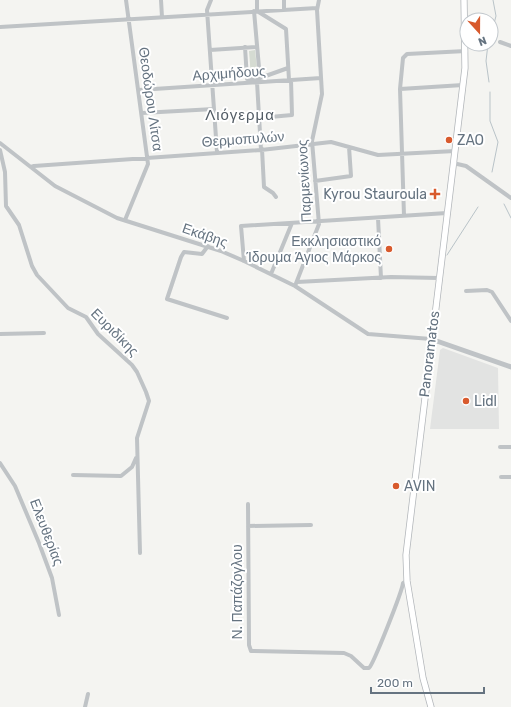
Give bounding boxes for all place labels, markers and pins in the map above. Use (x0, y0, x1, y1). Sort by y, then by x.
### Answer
place label: ZAO (457, 132, 484, 149)
marker: ZAO (444, 135, 454, 145)
place label: Kyrou Stauroula (323, 186, 427, 203)
marker: Kyrou Stauroula (430, 189, 440, 199)
place label: Εκκλησιαστικό Ίδρυμα Άγιος Μάρκος (245, 233, 381, 266)
marker: Εκκλησιαστικό Ίδρυμα Άγιος Μάρκος (384, 244, 394, 254)
place label: Lidl (474, 393, 497, 410)
marker: Lidl (461, 396, 471, 406)
place label: AVIN (404, 478, 435, 495)
marker: AVIN (391, 481, 401, 491)

